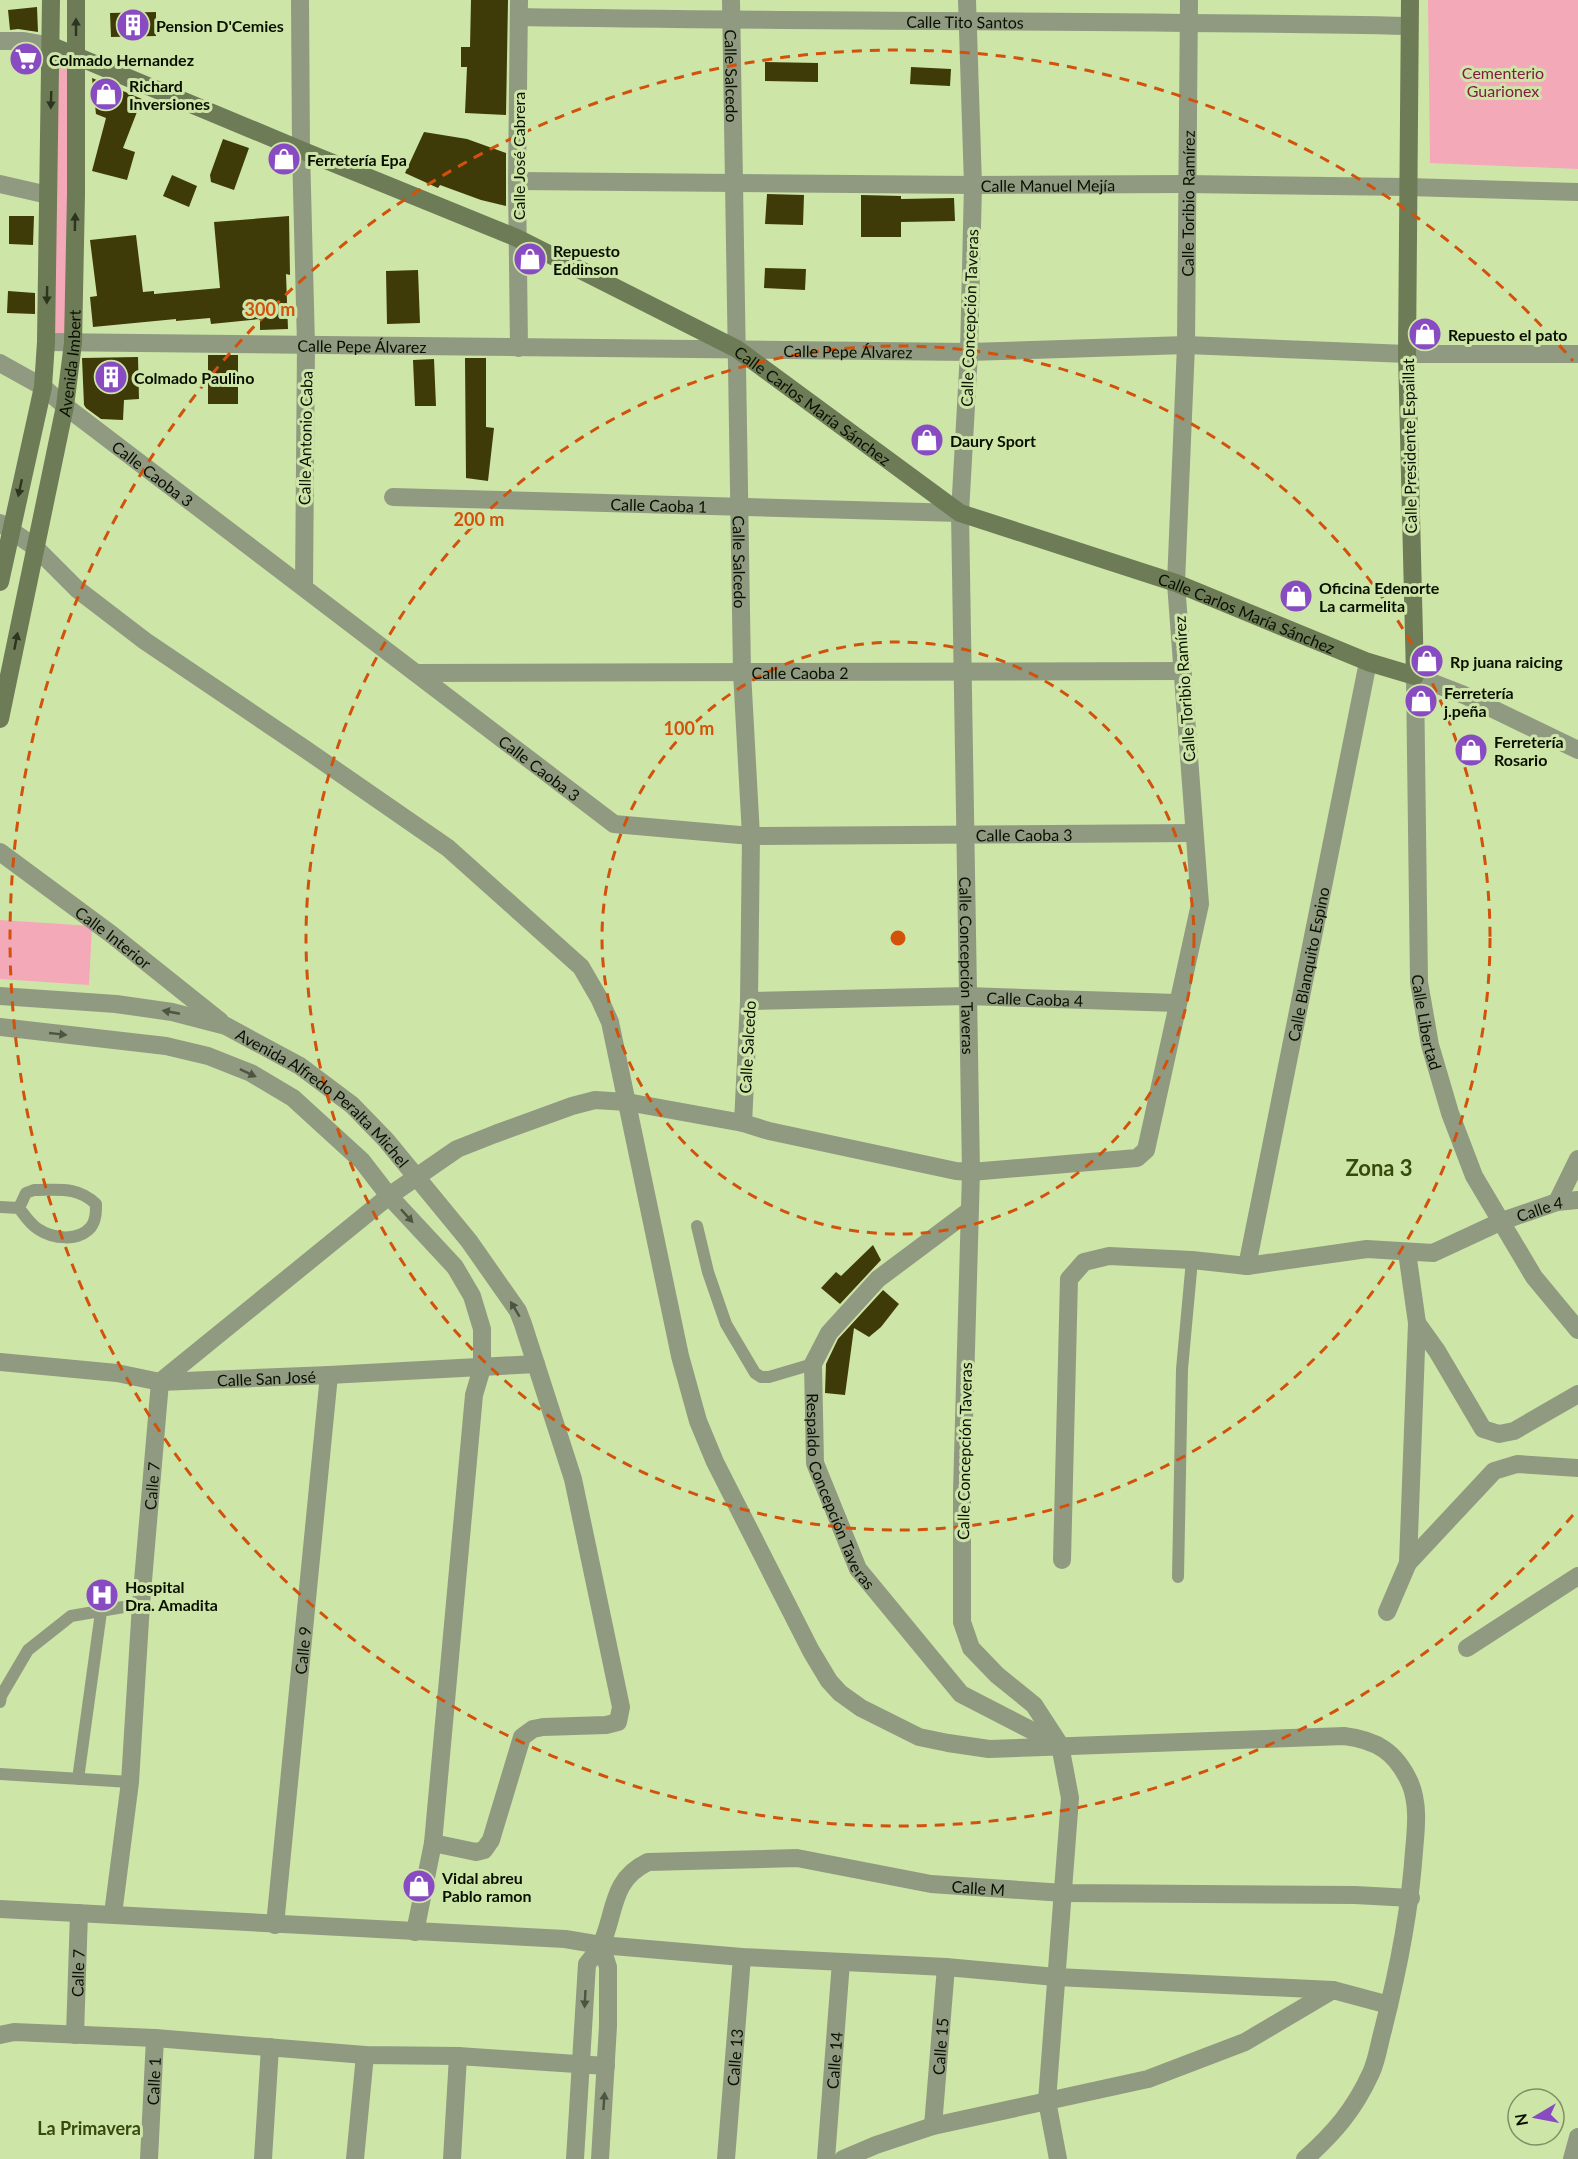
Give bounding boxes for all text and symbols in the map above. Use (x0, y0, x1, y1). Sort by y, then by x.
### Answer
building icon: Pension D'Cemies (115, 7, 151, 43)
street label: Calle Tito Santos (906, 11, 1024, 31)
place label: Pension D'Cemies (156, 16, 284, 35)
one-way arrow (71, 17, 81, 36)
street label: Calle Salcedo (722, 29, 743, 123)
supermarket icon: Colmado Hernandez (8, 41, 44, 77)
place label: Colmado Hernandez (49, 50, 194, 69)
park label: Cementerio Guarionex (1462, 63, 1544, 100)
shop icon: Richard Inversiones (88, 76, 124, 112)
place label: Richard Inversiones (129, 76, 210, 113)
one-way arrow (46, 91, 55, 110)
street label: Calle José Cabrera (509, 92, 528, 220)
street label: Calle Toribio Ramírez (1177, 130, 1197, 277)
shop icon: Ferretería Epa (266, 141, 302, 177)
place label: Ferretería Epa (307, 150, 407, 169)
street label: Calle Manuel Mejía (981, 175, 1115, 194)
one-way arrow (71, 212, 80, 231)
street label: Calle Concepción Taveras (956, 229, 982, 407)
shop icon: Repuesto Eddinson (512, 241, 548, 277)
place label: Repuesto Eddinson (553, 241, 620, 278)
one-way arrow (42, 286, 52, 305)
text: 300 m (245, 298, 295, 320)
street label: Avenida Imbert (54, 309, 83, 418)
shop icon: Repuesto el pato (1407, 316, 1443, 352)
place label: Repuesto el pato (1448, 325, 1568, 344)
street label: Calle Pepe Álvarez (297, 335, 427, 356)
street label: Calle Pepe Álvarez (783, 340, 913, 361)
street label: Calle Carlos María Sánchez (731, 341, 895, 469)
street label: Calle Presidente Espaillat (1398, 358, 1420, 534)
building icon: Colmado Paulino (93, 359, 129, 395)
place label: Colmado Paulino (134, 368, 254, 387)
street label: Calle Antonio Caba (294, 371, 316, 505)
shop icon: Daury Sport (909, 422, 945, 458)
place label: Daury Sport (950, 431, 1036, 450)
street label: Calle Caoba 3 (109, 436, 197, 510)
one-way arrow (15, 479, 25, 497)
street label: Calle Caoba 1 (610, 494, 708, 515)
text: 200 m (454, 508, 504, 530)
street label: Calle Salcedo (730, 515, 750, 609)
street label: Calle Carlos María Sánchez (1156, 568, 1338, 657)
shop icon: Oficina Edenorte La carmelita (1278, 578, 1314, 614)
place label: Oficina Edenorte La carmelita (1319, 578, 1440, 615)
street label: Calle Toribio Ramírez (1169, 615, 1199, 763)
one-way arrow (12, 631, 21, 650)
shop icon: Rp juana raicing (1409, 643, 1445, 679)
place label: Rp juana raicing (1450, 652, 1563, 671)
street label: Calle Caoba 2 (752, 662, 848, 682)
shop icon: Ferretería j.peña (1403, 683, 1439, 719)
place label: Ferretería j.peña (1443, 683, 1514, 720)
text: 100 m (664, 717, 714, 739)
street label: Calle Caoba 3 (495, 731, 584, 804)
shop icon: Ferretería Rosario (1453, 732, 1489, 768)
place label: Ferretería Rosario (1494, 732, 1564, 769)
street label: Calle Caoba 3 (976, 824, 1073, 844)
street label: Calle Concepción Taveras (957, 876, 979, 1055)
street label: Calle Blanquito Espino (1283, 885, 1332, 1043)
street label: Calle Interior (72, 902, 156, 972)
centre of rings (888, 928, 908, 948)
street label: Calle Libertad (1409, 974, 1446, 1072)
street label: Calle Caoba 4 (986, 987, 1084, 1009)
street label: Calle Salcedo (735, 1000, 759, 1094)
one-way arrow (161, 1007, 180, 1016)
street label: Avenida Alfredo Peralta Michel (233, 1024, 413, 1171)
one-way arrow (49, 1029, 68, 1039)
one-way arrow (239, 1068, 256, 1077)
district label: Zona 3 (1345, 1154, 1413, 1181)
street label: Calle 4 (1514, 1192, 1563, 1225)
one-way arrow (400, 1208, 414, 1223)
one-way arrow (510, 1301, 521, 1317)
street label: Calle Concepción Taveras (953, 1362, 975, 1540)
street label: Calle San José (217, 1366, 316, 1389)
street label: Respaldo Concepción Taveras (804, 1393, 880, 1593)
street label: Calle 7 (140, 1461, 163, 1511)
hospital icon: Hospital Dra. Amadita (84, 1577, 120, 1613)
place label: Hospital Dra. Amadita (125, 1577, 218, 1614)
street label: Calle 9 (290, 1625, 314, 1675)
shop icon: Vidal abreu Pablo ramon (401, 1868, 437, 1904)
place label: Vidal abreu Pablo ramon (441, 1868, 532, 1905)
street label: Calle M (951, 1876, 1006, 1898)
street label: Calle 7 (67, 1949, 87, 1997)
one-way arrow (581, 1989, 590, 2008)
street label: Calle 15 (928, 2017, 951, 2076)
street label: Calle 13 (722, 2028, 746, 2087)
street label: Calle 14 (822, 2031, 845, 2090)
street label: Calle 1 (142, 2057, 164, 2106)
north arrow (1506, 2087, 1566, 2147)
one-way arrow (599, 2091, 608, 2110)
text: N (1510, 2112, 1531, 2127)
district label: La Primavera (37, 2117, 141, 2139)

